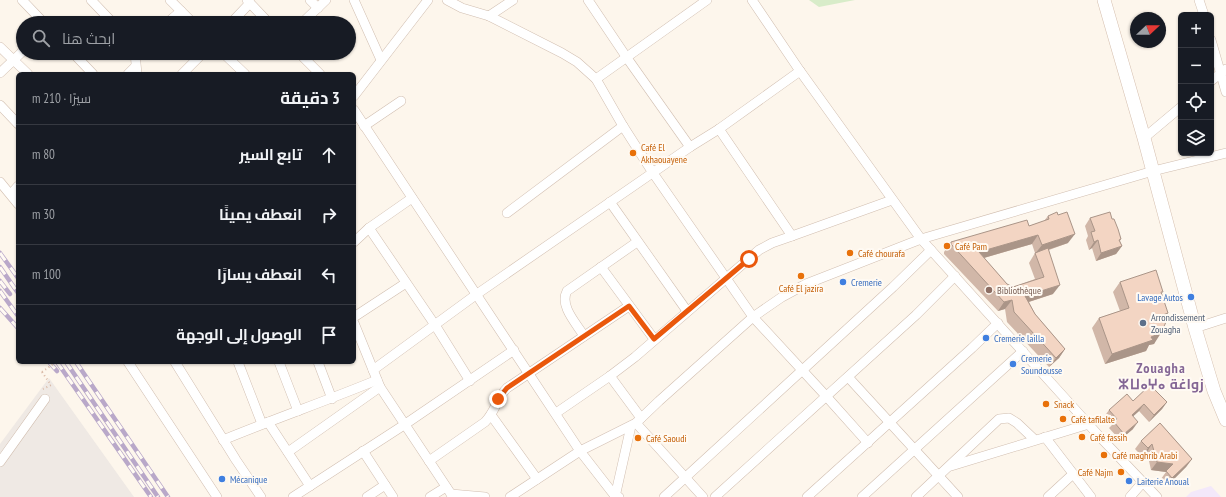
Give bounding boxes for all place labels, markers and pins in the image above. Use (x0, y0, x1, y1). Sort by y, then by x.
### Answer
place label: Café El Akhaouayene (641, 141, 687, 166)
marker: Café El Akhaouayene (628, 148, 638, 158)
place label: Café Pam (955, 240, 987, 253)
marker: Café Pam (942, 241, 952, 251)
place label: Café chourafa (858, 247, 905, 260)
marker: Café chourafa (845, 248, 855, 258)
marker: Café El jazira (796, 271, 806, 281)
place label: Cremerie (851, 276, 882, 289)
marker: Cremerie (838, 277, 848, 287)
place label: Café El jazira (779, 282, 823, 295)
place label: Bibliothèque (997, 284, 1041, 297)
marker: Bibliothèque (984, 285, 994, 295)
place label: Lavage Autos (1137, 291, 1184, 304)
marker: Lavage Autos (1186, 292, 1196, 302)
place label: Arrondissement Zouagha (1151, 311, 1205, 336)
marker: Arrondissement Zouagha (1138, 318, 1148, 328)
place label: Cremerie lailla (994, 332, 1044, 345)
marker: Cremerie lailla (981, 333, 991, 343)
place label: Cremerie Soundousse (1021, 352, 1062, 377)
marker: Cremerie Soundousse (1008, 359, 1018, 369)
place label: Snack (1054, 398, 1074, 411)
marker: Snack (1041, 399, 1051, 409)
place label: Café tafilalte (1071, 413, 1115, 426)
marker: Café tafilalte (1058, 414, 1068, 424)
place label: Café fassih (1090, 431, 1127, 444)
place label: Café Saoudi (646, 432, 687, 445)
marker: Café fassih (1077, 432, 1087, 442)
marker: Café Saoudi (633, 433, 643, 443)
place label: Café maghrib Arabi (1112, 449, 1178, 462)
marker: Café maghrib Arabi (1099, 450, 1109, 460)
place label: Café Najm (1078, 466, 1113, 479)
marker: Café Najm (1116, 467, 1126, 477)
place label: Mécanique (230, 473, 267, 486)
marker: Mécanique (217, 474, 227, 484)
place label: Laiterie Anoual (1137, 475, 1190, 488)
marker: Laiterie Anoual (1124, 476, 1134, 486)

